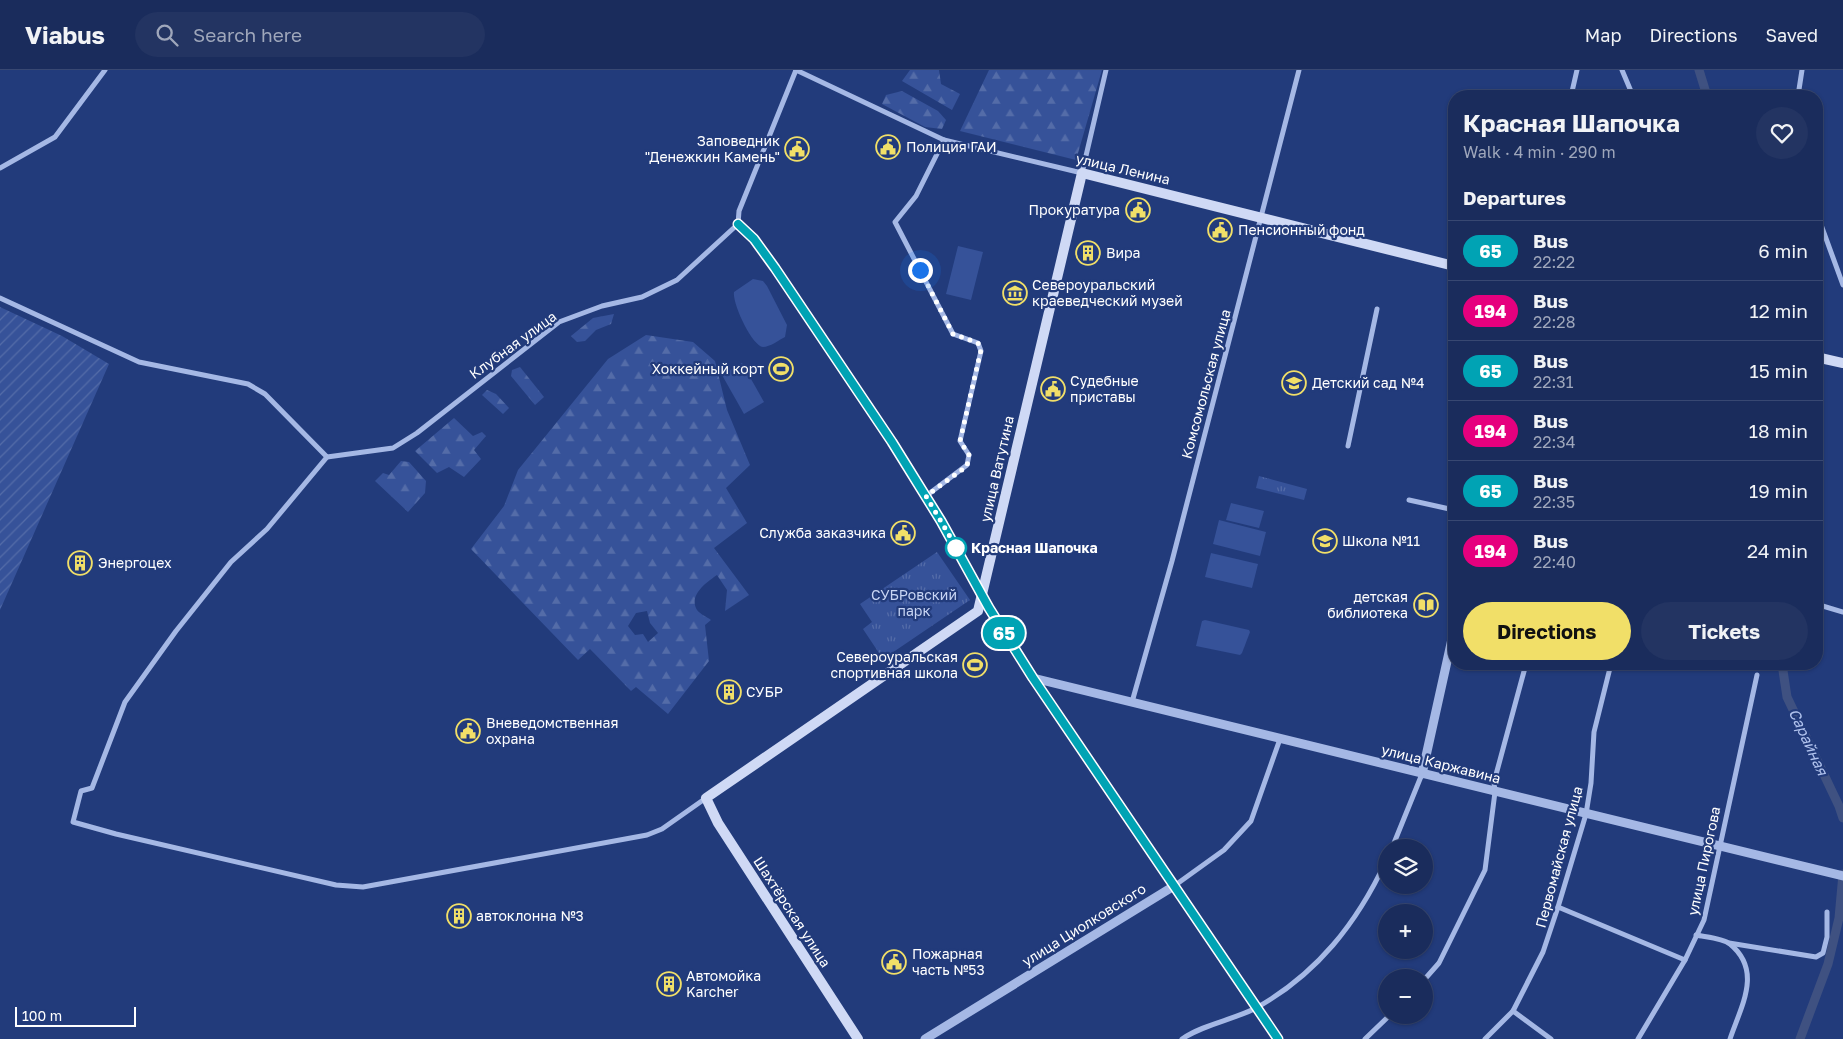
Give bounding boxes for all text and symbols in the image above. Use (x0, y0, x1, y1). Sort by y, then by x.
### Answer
search box (135, 12, 485, 57)
text: Viabus (25, 20, 105, 49)
icon: search (153, 21, 181, 49)
text: Search here (193, 23, 302, 46)
text: Map (1585, 24, 1621, 46)
text: Directions (1649, 24, 1737, 46)
text: Saved (1765, 24, 1818, 46)
button: heart (1756, 107, 1808, 159)
text: Красная Шапочка (1463, 108, 1680, 137)
place label: Заповедник "Денежкин Камень" (645, 132, 780, 165)
public building icon: Полиция ГАИ (875, 134, 901, 160)
public building icon: Заповедник "Денежкин Камень" (784, 136, 810, 162)
place label: Полиция ГАИ (906, 138, 997, 155)
text: Walk · 4 min · 290 m (1463, 142, 1616, 162)
street label: улица Ленина (1074, 149, 1172, 188)
text: Departures (1463, 186, 1566, 209)
public building icon: Прокуратура (1125, 197, 1151, 223)
place label: Прокуратура (1029, 201, 1120, 218)
public building icon: Пенсионный фонд (1207, 217, 1233, 243)
place label: Пенсионный фонд (1238, 221, 1365, 238)
text: Bus (1533, 229, 1568, 252)
text: 6 min (1758, 239, 1808, 262)
building icon: Вира (1075, 240, 1101, 266)
text: 65 (1479, 240, 1502, 262)
place label: Вира (1106, 244, 1140, 261)
text: 22:22 (1533, 252, 1575, 272)
your location (908, 258, 933, 283)
place label: Североуральский краеведческий музей (1032, 276, 1183, 309)
museum icon: Североуральский краеведческий музей (1002, 280, 1028, 306)
text: Bus (1533, 289, 1568, 312)
text: 12 min (1749, 299, 1808, 322)
text: 194 (1475, 300, 1506, 322)
street label: Клубная улица (466, 307, 560, 382)
street label: Комсомольская улица (1177, 307, 1234, 460)
text: 22:28 (1533, 312, 1575, 332)
text: Bus (1533, 349, 1568, 372)
sports icon: Хоккейный корт (768, 356, 794, 382)
text: 15 min (1749, 359, 1808, 382)
place label: Хоккейный корт (652, 360, 764, 377)
text: 65 (1479, 360, 1502, 382)
school or university icon: Детский сад №4 (1281, 370, 1307, 396)
place label: Судебные приставы (1070, 372, 1139, 405)
text: 22:31 (1533, 372, 1573, 392)
place label: Детский сад №4 (1312, 374, 1424, 391)
public building icon: Судебные приставы (1040, 376, 1066, 402)
text: Bus (1533, 409, 1568, 432)
street label: улица Ватутина (976, 414, 1017, 524)
text: 18 min (1749, 419, 1808, 442)
text: 194 (1475, 420, 1506, 442)
text: 22:34 (1533, 432, 1575, 452)
text: Bus (1533, 469, 1568, 492)
text: 19 min (1749, 479, 1808, 502)
text: 65 (1479, 480, 1502, 502)
text: 22:35 (1533, 492, 1575, 512)
public building icon: Служба заказчика (890, 520, 916, 546)
place label: Служба заказчика (759, 524, 886, 541)
school or university icon: Школа №11 (1312, 528, 1338, 554)
text: Bus (1533, 529, 1568, 552)
place label: Школа №11 (1342, 532, 1420, 549)
marker: Красная Шапочка (945, 537, 967, 559)
place label: Красная Шапочка (971, 539, 1098, 556)
text: 24 min (1747, 539, 1808, 562)
text: 194 (1475, 540, 1506, 562)
building icon: Энергоцех (67, 550, 93, 576)
text: 22:40 (1533, 552, 1576, 572)
place label: Энергоцех (98, 554, 172, 571)
park label: СУБРовский парк (871, 586, 957, 619)
place label: детская библиотека (1327, 588, 1408, 621)
library icon: детская библиотека (1413, 592, 1439, 618)
button: Directions (1463, 602, 1631, 660)
button: Tickets (1641, 602, 1808, 660)
line badge: 65 (982, 617, 1026, 649)
text: 65 (993, 622, 1015, 644)
place label: Североуральская спортивная школа (830, 648, 958, 681)
sports icon: Североуральская спортивная школа (962, 652, 988, 678)
building icon: СУБР (716, 679, 742, 705)
place label: СУБР (746, 683, 783, 700)
water label: Сарайная (1786, 705, 1833, 779)
place label: Вневедомственная охрана (486, 714, 618, 747)
public building icon: Вневедомственная охрана (455, 718, 481, 744)
street label: улица Каржавина (1380, 740, 1503, 787)
street label: Первомайская улица (1531, 784, 1586, 930)
street label: улица Пирогова (1684, 805, 1723, 917)
map controls (1378, 839, 1433, 1024)
button: layers (1378, 839, 1433, 894)
street label: Шахтёрская улица (750, 853, 835, 970)
street label: улица Циолковского (1019, 880, 1149, 970)
building icon: автоклонна №3 (446, 903, 472, 929)
button: + (1378, 904, 1433, 959)
place label: автоклонна №3 (476, 907, 584, 924)
place label: Пожарная часть №53 (912, 945, 985, 978)
public building icon: Пожарная часть №53 (881, 949, 907, 975)
place label: Автомойка Karcher (686, 967, 761, 1000)
button: − (1378, 969, 1433, 1024)
building icon: Автомойка Karcher (656, 971, 682, 997)
scale bar (15, 1004, 136, 1027)
text: 100 m (22, 1007, 62, 1024)

